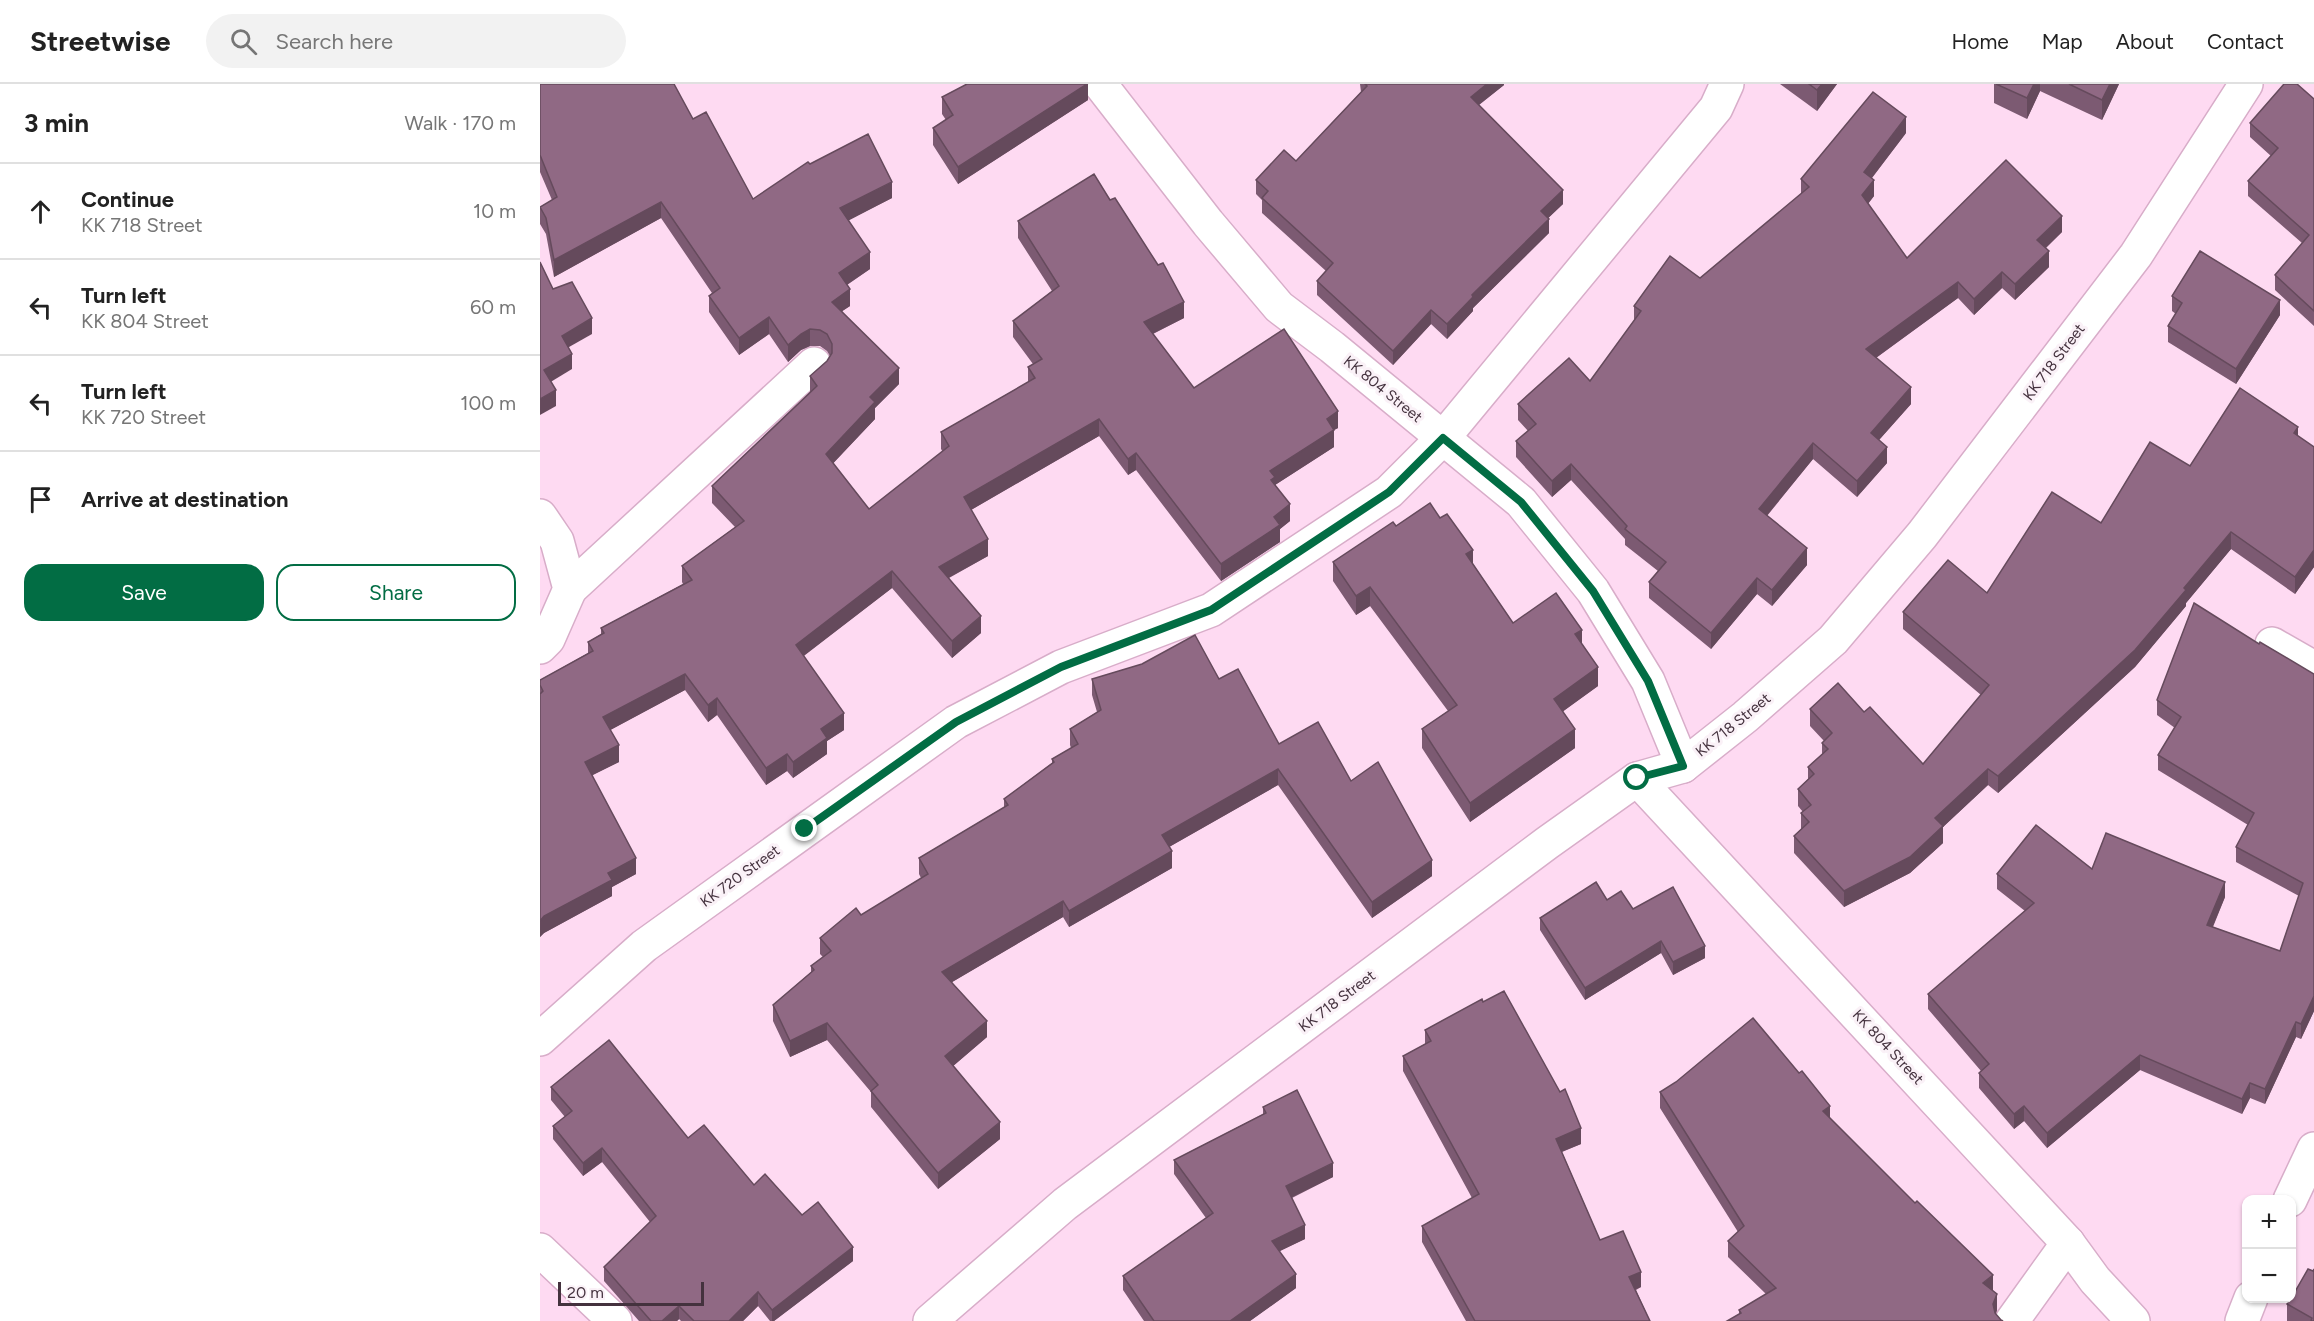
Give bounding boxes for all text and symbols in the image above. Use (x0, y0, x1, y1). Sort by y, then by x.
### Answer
search box (206, 14, 626, 68)
text: Streetwise (30, 24, 170, 58)
icon: search (227, 25, 260, 58)
text: Search here (275, 28, 393, 55)
text: Home (1952, 29, 2009, 54)
text: Map (2042, 29, 2083, 54)
text: About (2116, 29, 2174, 54)
text: Contact (2207, 29, 2284, 54)
text: 3 min (24, 107, 89, 139)
text: Walk · 170 m (405, 111, 516, 135)
text: Continue (81, 186, 174, 213)
icon: ahead (24, 195, 57, 228)
text: 10 m (473, 199, 516, 223)
text: KK 718 Street (81, 213, 203, 237)
text: Turn left (81, 282, 167, 309)
icon: left (24, 291, 57, 324)
text: 60 m (470, 295, 516, 319)
text: KK 804 Street (81, 309, 209, 333)
street label: KK 718 Street (2019, 320, 2089, 404)
street label: KK 804 Street (1340, 352, 1426, 426)
text: Turn left (81, 378, 167, 405)
icon: left (24, 387, 57, 420)
text: 100 m (460, 391, 516, 415)
text: KK 720 Street (81, 405, 206, 429)
icon: arrive (24, 483, 57, 516)
text: Arrive at destination (81, 486, 289, 513)
button: Save (24, 564, 264, 621)
button: Share (276, 564, 516, 621)
street label: KK 718 Street (1692, 689, 1774, 761)
route start (1623, 764, 1649, 790)
route end (791, 815, 817, 841)
street label: KK 720 Street (697, 841, 783, 911)
street label: KK 718 Street (1295, 966, 1379, 1036)
street label: KK 804 Street (1849, 1006, 1927, 1088)
map controls (2242, 1195, 2296, 1303)
button: + (2242, 1195, 2296, 1249)
button: − (2242, 1249, 2296, 1303)
scale bar (558, 1279, 704, 1306)
text: 20 m (567, 1283, 604, 1302)

